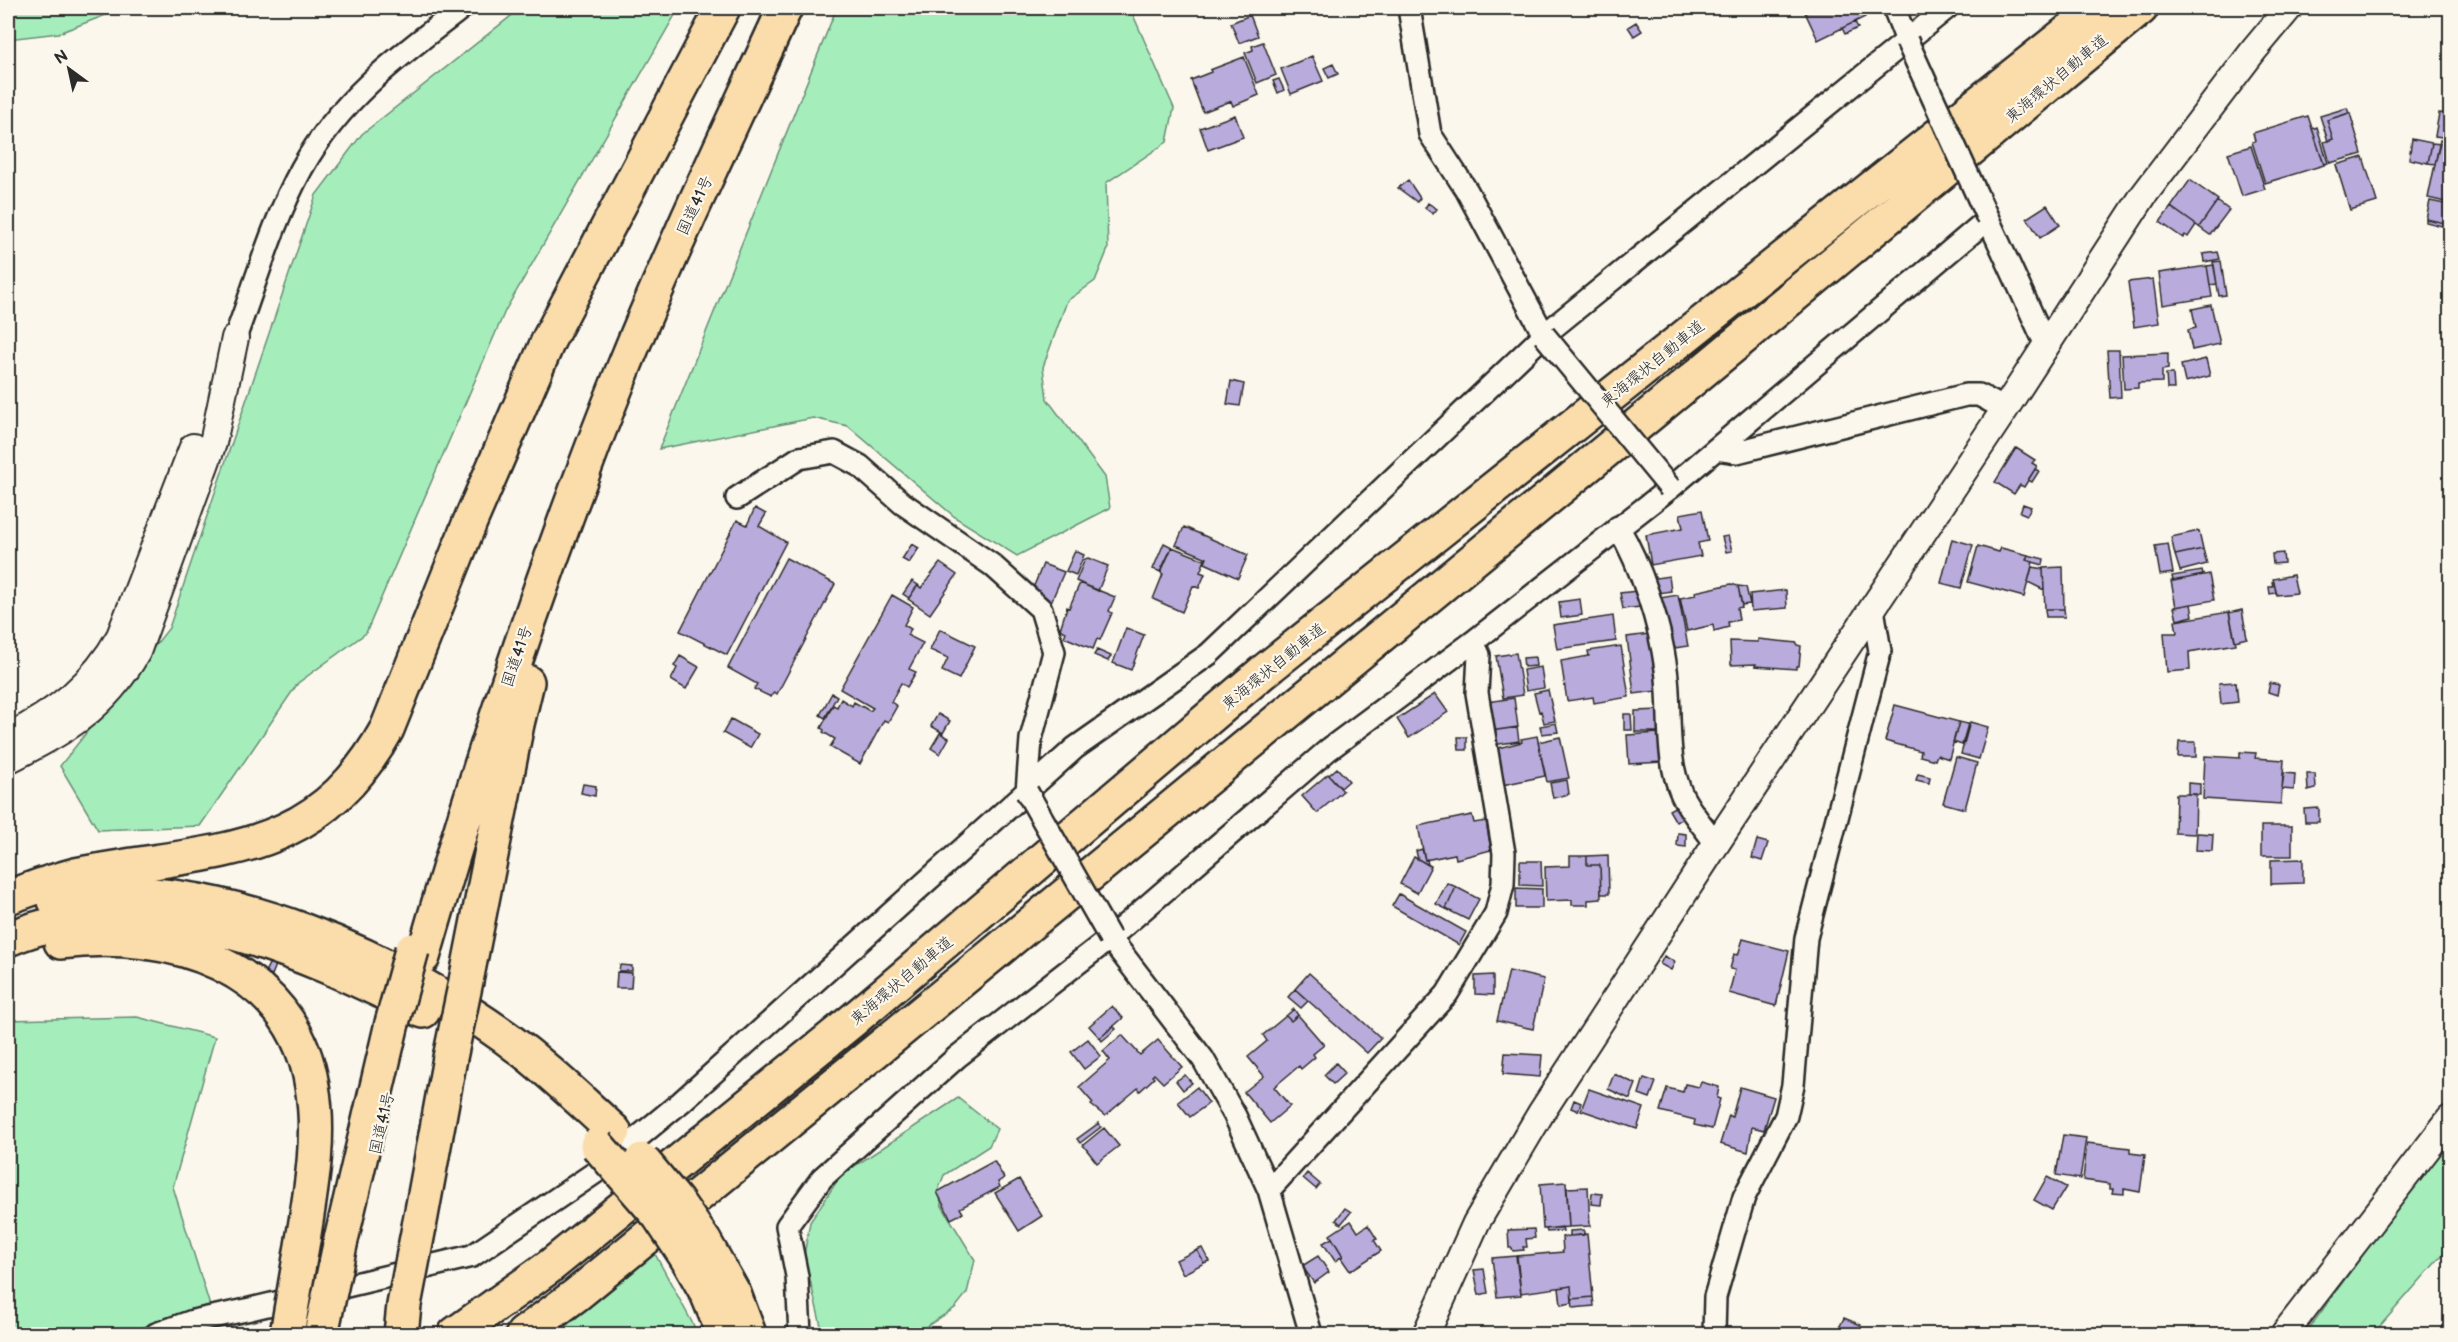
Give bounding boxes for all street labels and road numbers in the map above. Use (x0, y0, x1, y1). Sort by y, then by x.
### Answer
street label: 東海環状自動車道 (2002, 31, 2112, 128)
street label: 国道41号 (673, 173, 717, 239)
street label: 東海環状自動車道 (1597, 317, 1709, 412)
street label: 東海環状自動車道 (1218, 620, 1330, 715)
street label: 国道41号 (498, 623, 537, 690)
street label: 東海環状自動車道 (847, 933, 957, 1030)
street label: 国道41号 (366, 1090, 399, 1157)

